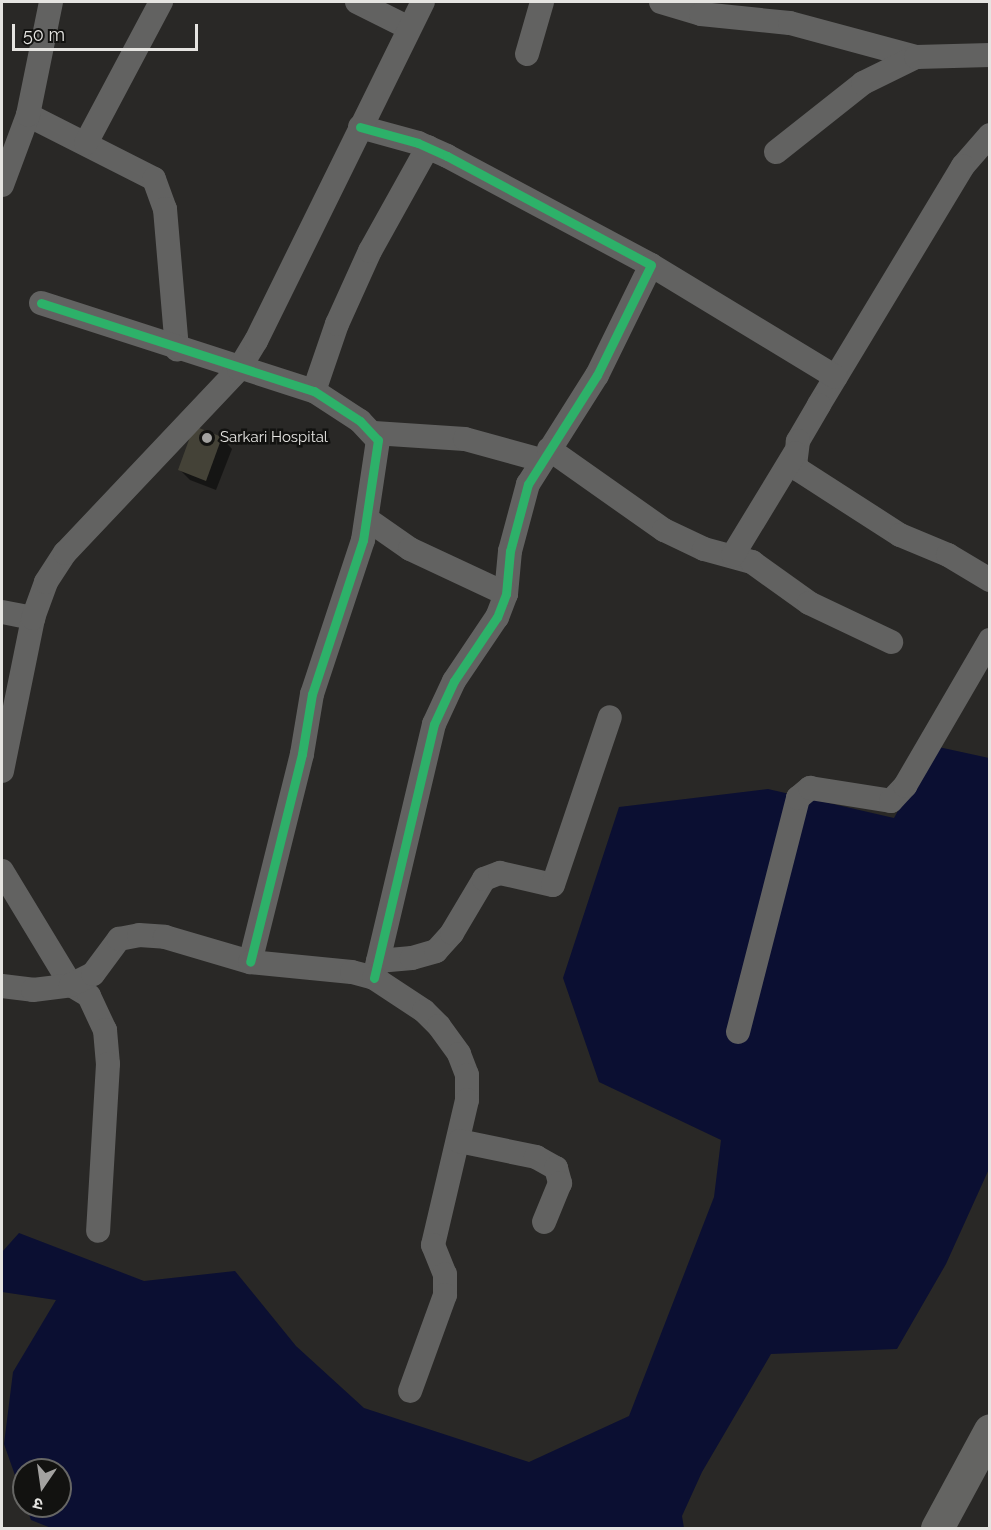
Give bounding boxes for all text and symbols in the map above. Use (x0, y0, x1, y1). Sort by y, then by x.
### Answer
scale bar (15, 12, 201, 50)
text: 50 m (23, 24, 65, 45)
marker: Sarkari Hospital (198, 429, 216, 447)
place label: Sarkari Hospital (220, 429, 328, 447)
north arrow (12, 1458, 72, 1518)
text: उ (32, 1494, 45, 1514)

